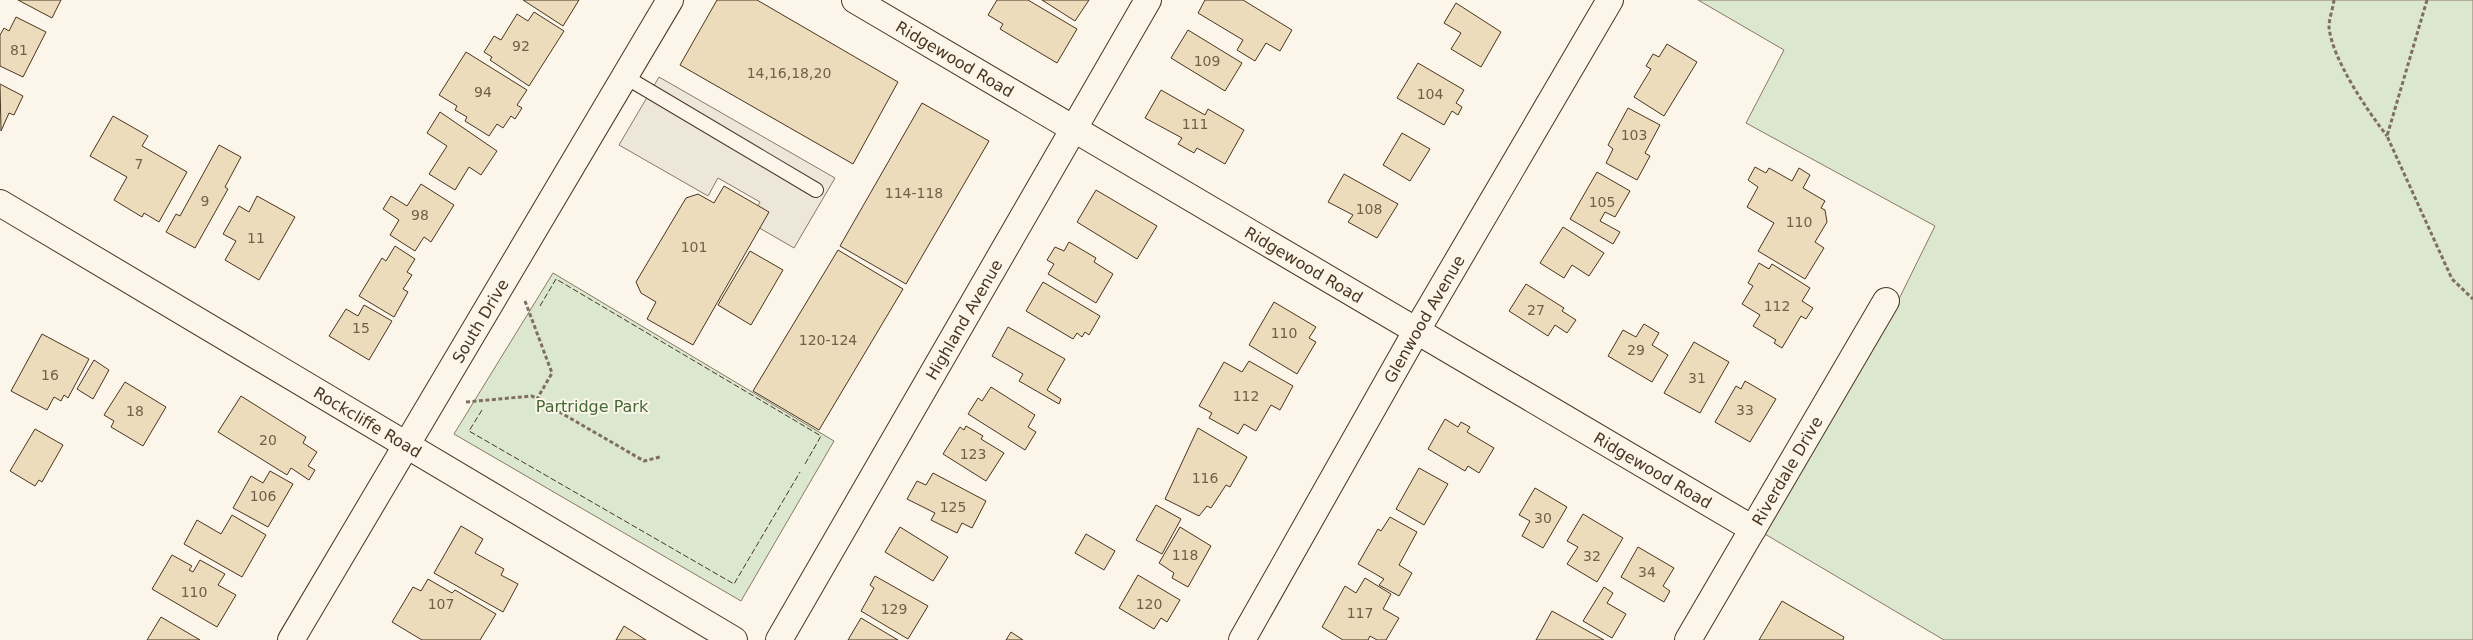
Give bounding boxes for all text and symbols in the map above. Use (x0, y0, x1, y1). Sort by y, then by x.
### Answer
street label: Ridgewood Road (892, 17, 1017, 101)
house number: 92 (512, 38, 530, 54)
house number: 81 (10, 42, 28, 58)
house number: 109 (1194, 53, 1220, 69)
house number: 14,16,18,20 (747, 65, 831, 81)
house number: 94 (474, 84, 492, 100)
house number: 104 (1417, 86, 1443, 102)
house number: 111 (1182, 116, 1208, 132)
house number: 103 (1621, 127, 1647, 143)
house number: 7 (135, 156, 143, 172)
house number: 114-118 (885, 185, 943, 201)
house number: 9 (201, 193, 209, 209)
house number: 105 (1589, 194, 1615, 210)
house number: 108 (1356, 201, 1382, 217)
house number: 98 (411, 207, 429, 223)
house number: 110 (1786, 214, 1812, 230)
street label: Ridgewood Road (1241, 222, 1366, 307)
house number: 11 (247, 230, 265, 246)
house number: 101 (681, 239, 707, 255)
street label: Glenwood Avenue (1380, 252, 1468, 386)
street label: Highland Avenue (922, 256, 1006, 383)
street label: South Drive (448, 275, 512, 366)
house number: 112 (1764, 298, 1790, 314)
house number: 27 (1527, 302, 1545, 318)
house number: 15 (352, 320, 370, 336)
house number: 110 (1271, 325, 1297, 341)
house number: 120-124 (799, 332, 857, 348)
house number: 29 (1627, 342, 1645, 358)
house number: 16 (41, 367, 59, 383)
house number: 31 (1688, 370, 1706, 386)
street label: Rockcliffe Road (310, 383, 425, 461)
house number: 112 (1233, 388, 1259, 404)
park label: Partridge Park (536, 397, 649, 416)
house number: 33 (1736, 402, 1754, 418)
house number: 18 (126, 403, 144, 419)
street label: Riverdale Drive (1748, 413, 1826, 529)
street label: Ridgewood Road (1590, 428, 1715, 512)
house number: 20 (259, 432, 277, 448)
house number: 123 (960, 446, 986, 462)
house number: 116 (1192, 470, 1218, 486)
house number: 106 (250, 488, 276, 504)
house number: 125 (940, 499, 966, 515)
house number: 30 (1534, 510, 1552, 526)
house number: 118 (1172, 547, 1198, 563)
house number: 32 (1583, 548, 1601, 564)
house number: 34 (1638, 564, 1656, 580)
house number: 110 (181, 584, 207, 600)
house number: 107 (428, 596, 454, 612)
house number: 120 (1136, 596, 1162, 612)
house number: 129 (881, 601, 907, 617)
house number: 117 (1347, 605, 1373, 621)

